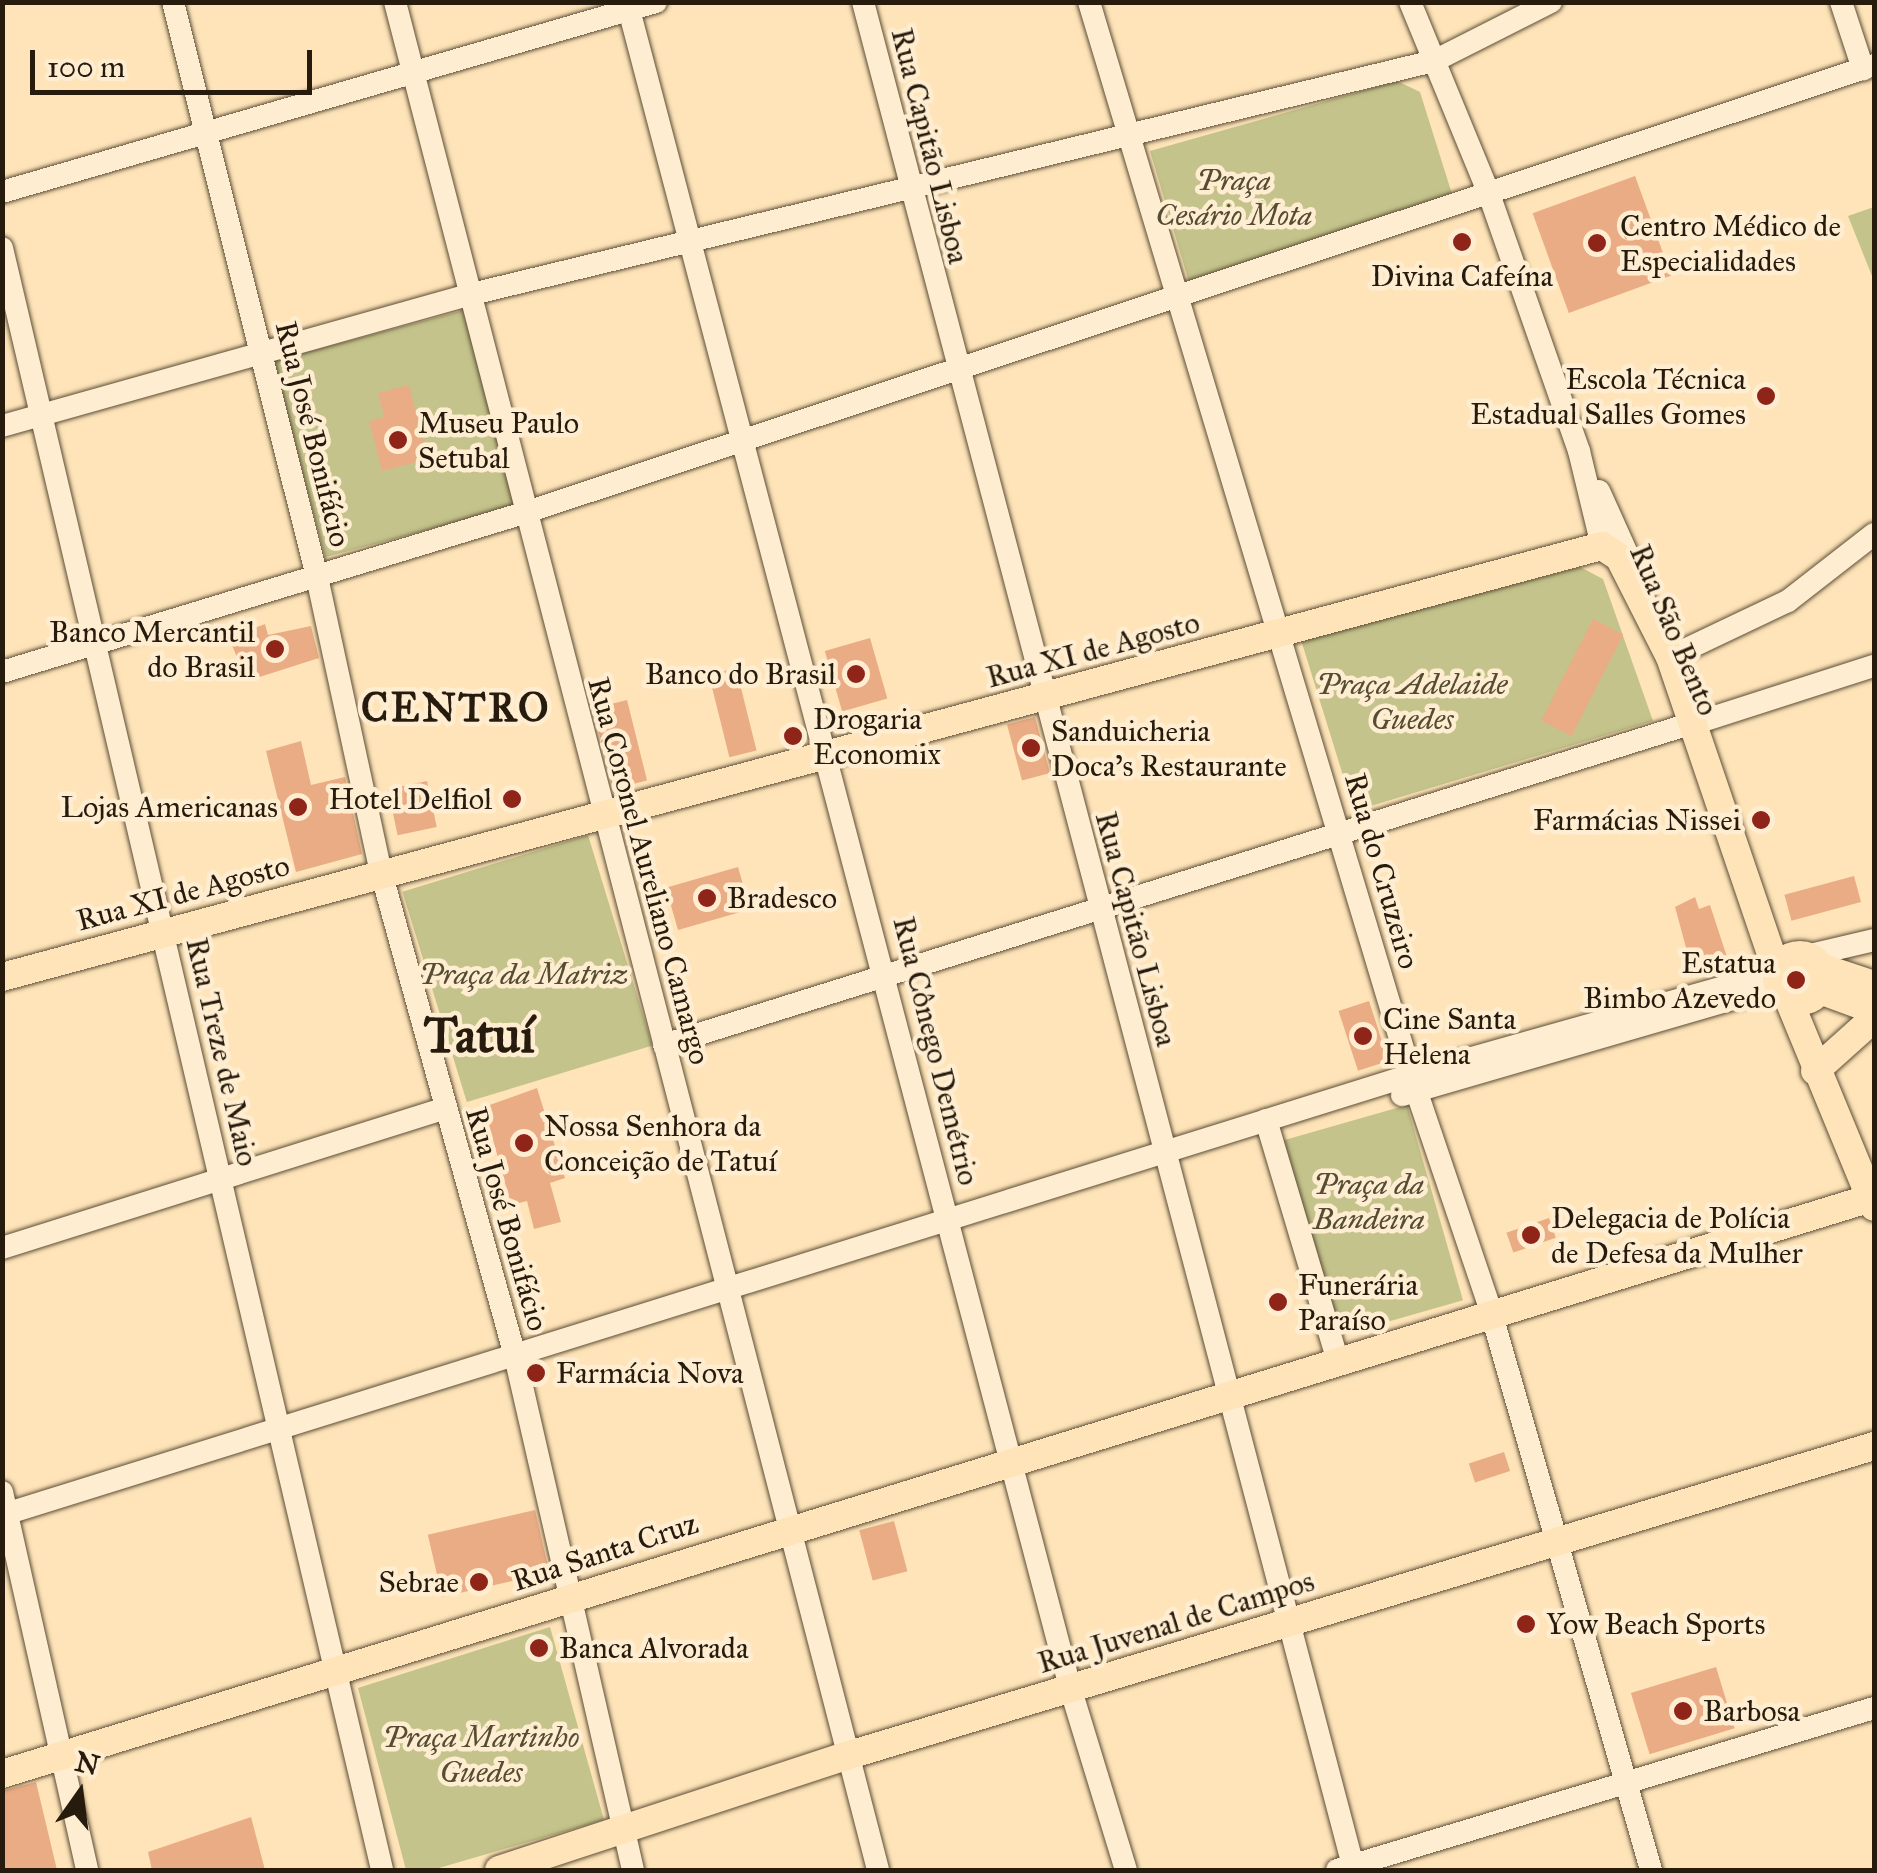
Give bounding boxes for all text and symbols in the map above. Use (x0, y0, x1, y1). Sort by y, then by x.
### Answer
street label: Rua Capitão Lisboa (883, 25, 977, 267)
scale bar (35, 30, 318, 92)
text: 100 m (47, 49, 125, 85)
park label: Praça Cesário Mota (1156, 162, 1312, 232)
place label: Centro Médico de Especialidades (1620, 208, 1841, 278)
marker: Centro Médico de Especialidades (1584, 230, 1610, 256)
marker: Divina Cafeína (1451, 231, 1473, 253)
place label: Divina Cafeína (1371, 258, 1553, 294)
street label: Rua José Bonifácio (268, 317, 358, 551)
place label: Escola Técnica Estadual Salles Gomes (1470, 361, 1746, 432)
marker: Escola Técnica Estadual Salles Gomes (1755, 385, 1777, 407)
place label: Museu Paulo Setubal (418, 405, 579, 476)
marker: Museu Paulo Setubal (387, 429, 409, 451)
street label: Rua São Bento (1622, 539, 1726, 721)
street label: Rua XI de Agosto (983, 604, 1203, 696)
place label: Banco Mercantil do Brasil (49, 614, 255, 684)
marker: Banco Mercantil do Brasil (264, 638, 286, 660)
place label: Banco do Brasil (645, 656, 836, 692)
marker: Banco do Brasil (845, 663, 867, 685)
park label: Praça Adelaide Guedes (1317, 666, 1507, 736)
street label: Rua Coronel Aureliano Camargo (580, 673, 718, 1069)
district label: CENTRO (361, 684, 551, 732)
place label: Drogaria Economix (813, 701, 941, 772)
place label: Sanduicheria Doca's Restaurante (1051, 713, 1287, 784)
marker: Drogaria Economix (782, 725, 804, 747)
marker: Sanduicheria Doca's Restaurante (1020, 737, 1042, 759)
street label: Rua do Cruzeiro (1337, 769, 1427, 973)
place label: Hotel Delfiol (328, 781, 492, 817)
marker: Hotel Delfiol (501, 788, 523, 810)
place label: Lojas Americanas (61, 789, 278, 825)
marker: Lojas Americanas (287, 796, 309, 818)
place label: Farmácias Nissei (1533, 802, 1741, 838)
street label: Rua Capitão Lisboa (1087, 808, 1185, 1050)
marker: Farmácias Nissei (1750, 809, 1772, 831)
street label: Rua XI de Agosto (73, 847, 293, 939)
place label: Bradesco (727, 880, 837, 916)
marker: Bradesco (696, 887, 718, 909)
street label: Rua Cônego Demétrio (885, 913, 987, 1189)
street label: Rua Treze de Maio (178, 934, 266, 1170)
place label: Estatua Bimbo Azevedo (1583, 945, 1776, 1016)
park label: Praça da Matriz (420, 956, 628, 992)
marker: Estatua Bimbo Azevedo (1785, 969, 1807, 991)
place label: Cine Santa Helena (1383, 1001, 1516, 1072)
district label: Tatuí (424, 1006, 534, 1066)
marker: Cine Santa Helena (1352, 1025, 1374, 1047)
street label: Rua José Bonifácio (458, 1103, 556, 1335)
place label: Nossa Senhora da Conceição de Tatuí (544, 1108, 777, 1178)
marker: Nossa Senhora da Conceição de Tatuí (513, 1132, 535, 1154)
park label: Praça da Bandeira (1313, 1166, 1425, 1236)
place label: Delegacia de Polícia de Defesa da Mulher (1551, 1200, 1803, 1270)
marker: Delegacia de Polícia de Defesa da Mulher (1520, 1224, 1542, 1246)
place label: Funerária Paraíso (1298, 1267, 1418, 1338)
marker: Funerária Paraíso (1267, 1291, 1289, 1313)
place label: Farmácia Nova (556, 1355, 744, 1391)
marker: Farmácia Nova (525, 1362, 547, 1384)
street label: Rua Santa Cruz (507, 1505, 703, 1599)
street label: Rua Juvenal de Campos (1034, 1563, 1318, 1681)
place label: Sebrae (378, 1564, 459, 1600)
marker: Sebrae (468, 1571, 490, 1593)
place label: Yow Beach Sports (1546, 1606, 1765, 1642)
marker: Yow Beach Sports (1515, 1613, 1537, 1635)
place label: Banca Alvorada (559, 1630, 749, 1666)
marker: Banca Alvorada (528, 1637, 550, 1659)
place label: Barbosa (1703, 1693, 1800, 1729)
marker: Barbosa (1672, 1700, 1694, 1722)
park label: Praça Martinho Guedes (383, 1719, 579, 1790)
north arrow (30, 1743, 130, 1843)
text: N (72, 1744, 103, 1783)

